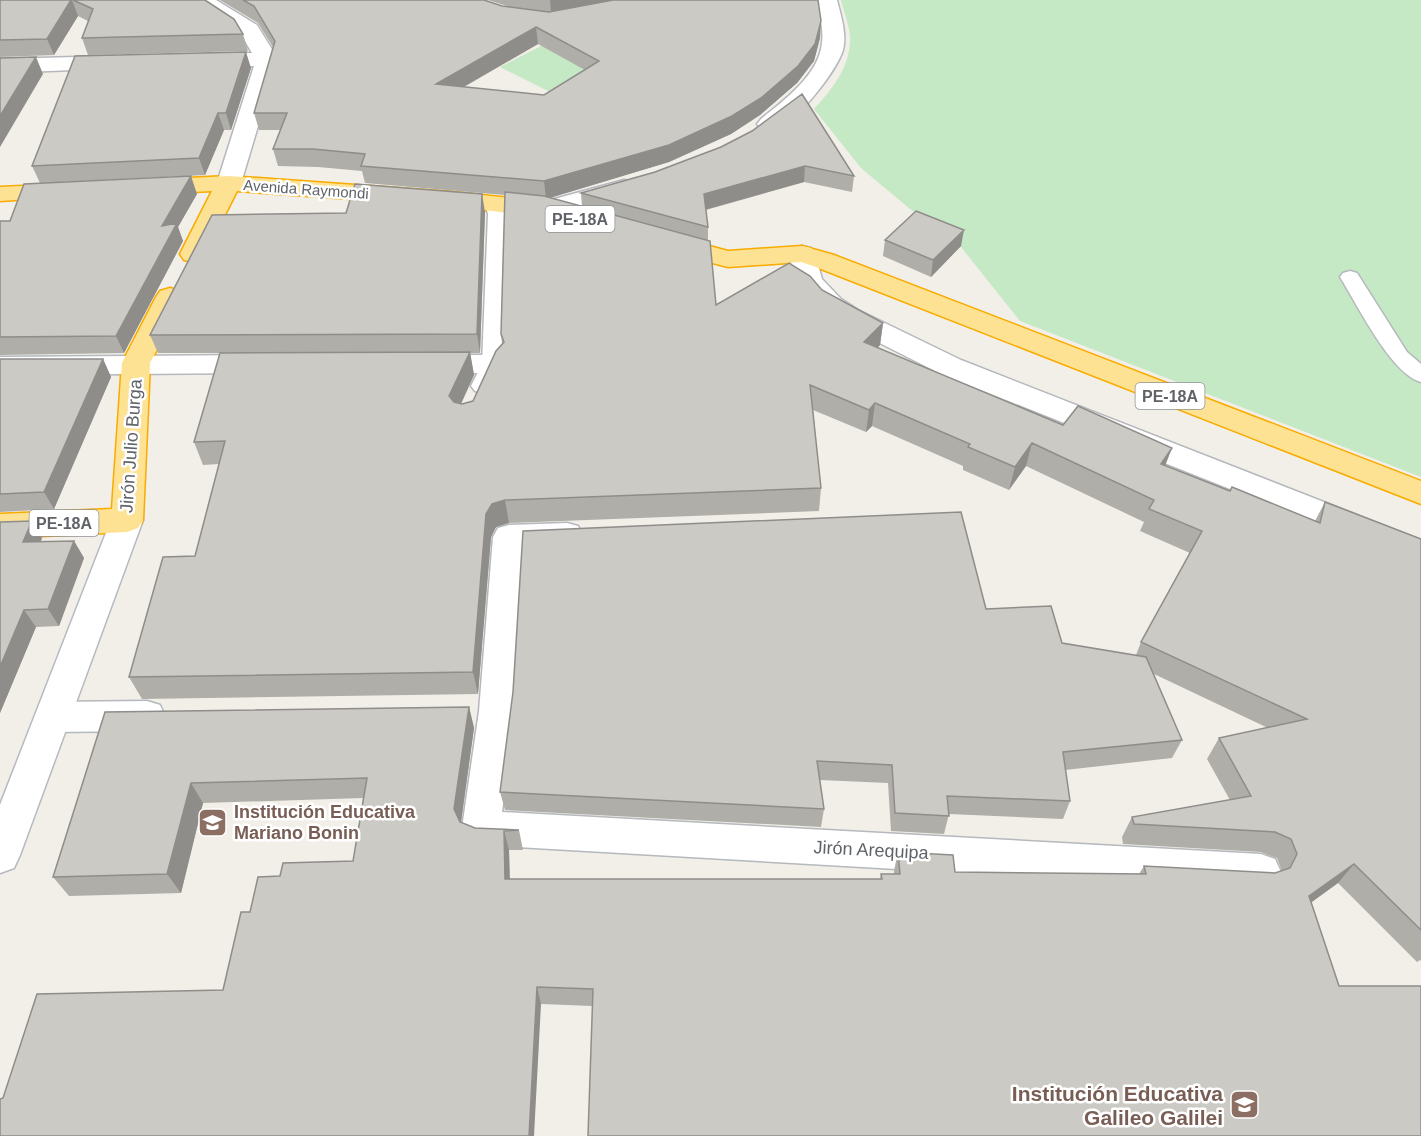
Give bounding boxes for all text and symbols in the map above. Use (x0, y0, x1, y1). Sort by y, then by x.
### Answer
street label: Avenida Raymondi (243, 176, 369, 202)
road number: PE-18A (546, 206, 614, 232)
street label: Jirón Julio Burga (116, 377, 146, 514)
road number: PE-18A (1136, 383, 1204, 409)
road number: PE-18A (29, 510, 98, 536)
place label: Institución Educativa Mariano Bonin (234, 802, 416, 843)
school or university icon: Institución Educativa Mariano Bonin (197, 806, 229, 838)
street label: Jirón Arequipa (813, 837, 930, 863)
place label: Institución Educativa Galileo Galilei (1012, 1082, 1223, 1129)
school or university icon: Institución Educativa Galileo Galilei (1228, 1089, 1260, 1121)

